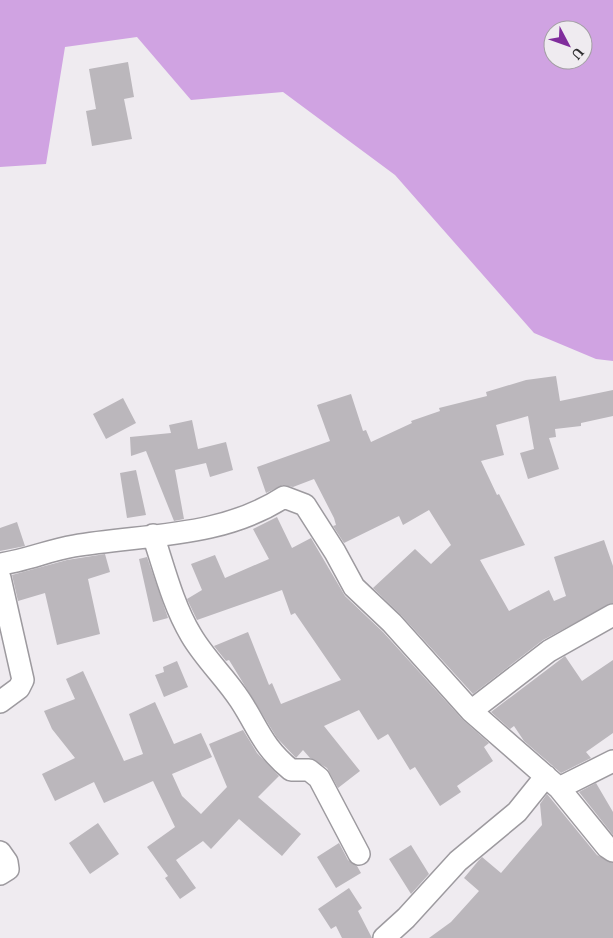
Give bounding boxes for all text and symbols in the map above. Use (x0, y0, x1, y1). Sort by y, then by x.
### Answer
north arrow (543, 20, 593, 70)
text: U (568, 44, 589, 64)

